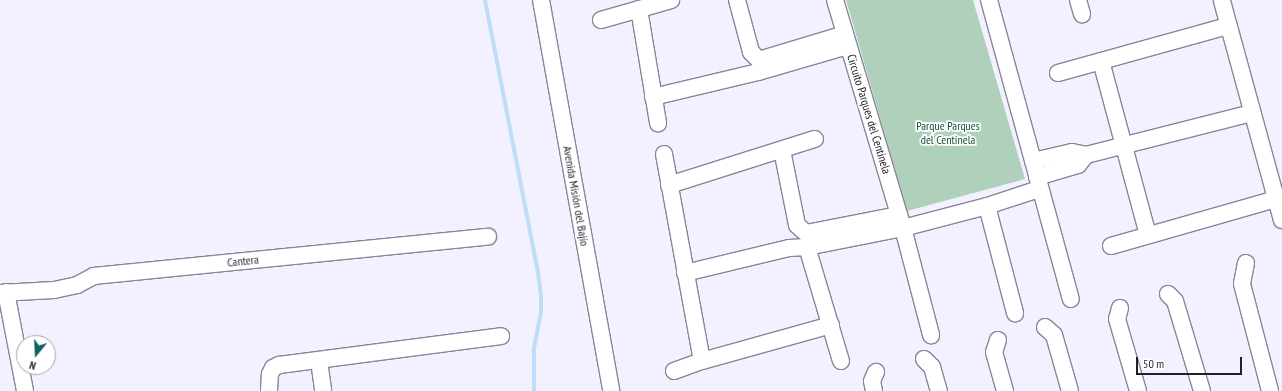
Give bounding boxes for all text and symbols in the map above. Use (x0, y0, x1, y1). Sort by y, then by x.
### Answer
street label: Circuito Parques del Centinela (844, 53, 894, 175)
park label: Parque Parques del Centinela (916, 119, 980, 147)
street label: Avenida Misión del Bajío (560, 145, 592, 247)
street label: Cantera (227, 252, 259, 270)
north arrow (16, 335, 56, 375)
scale bar (1138, 349, 1244, 375)
text: 50 m (1143, 356, 1164, 371)
text: N (28, 358, 38, 373)

